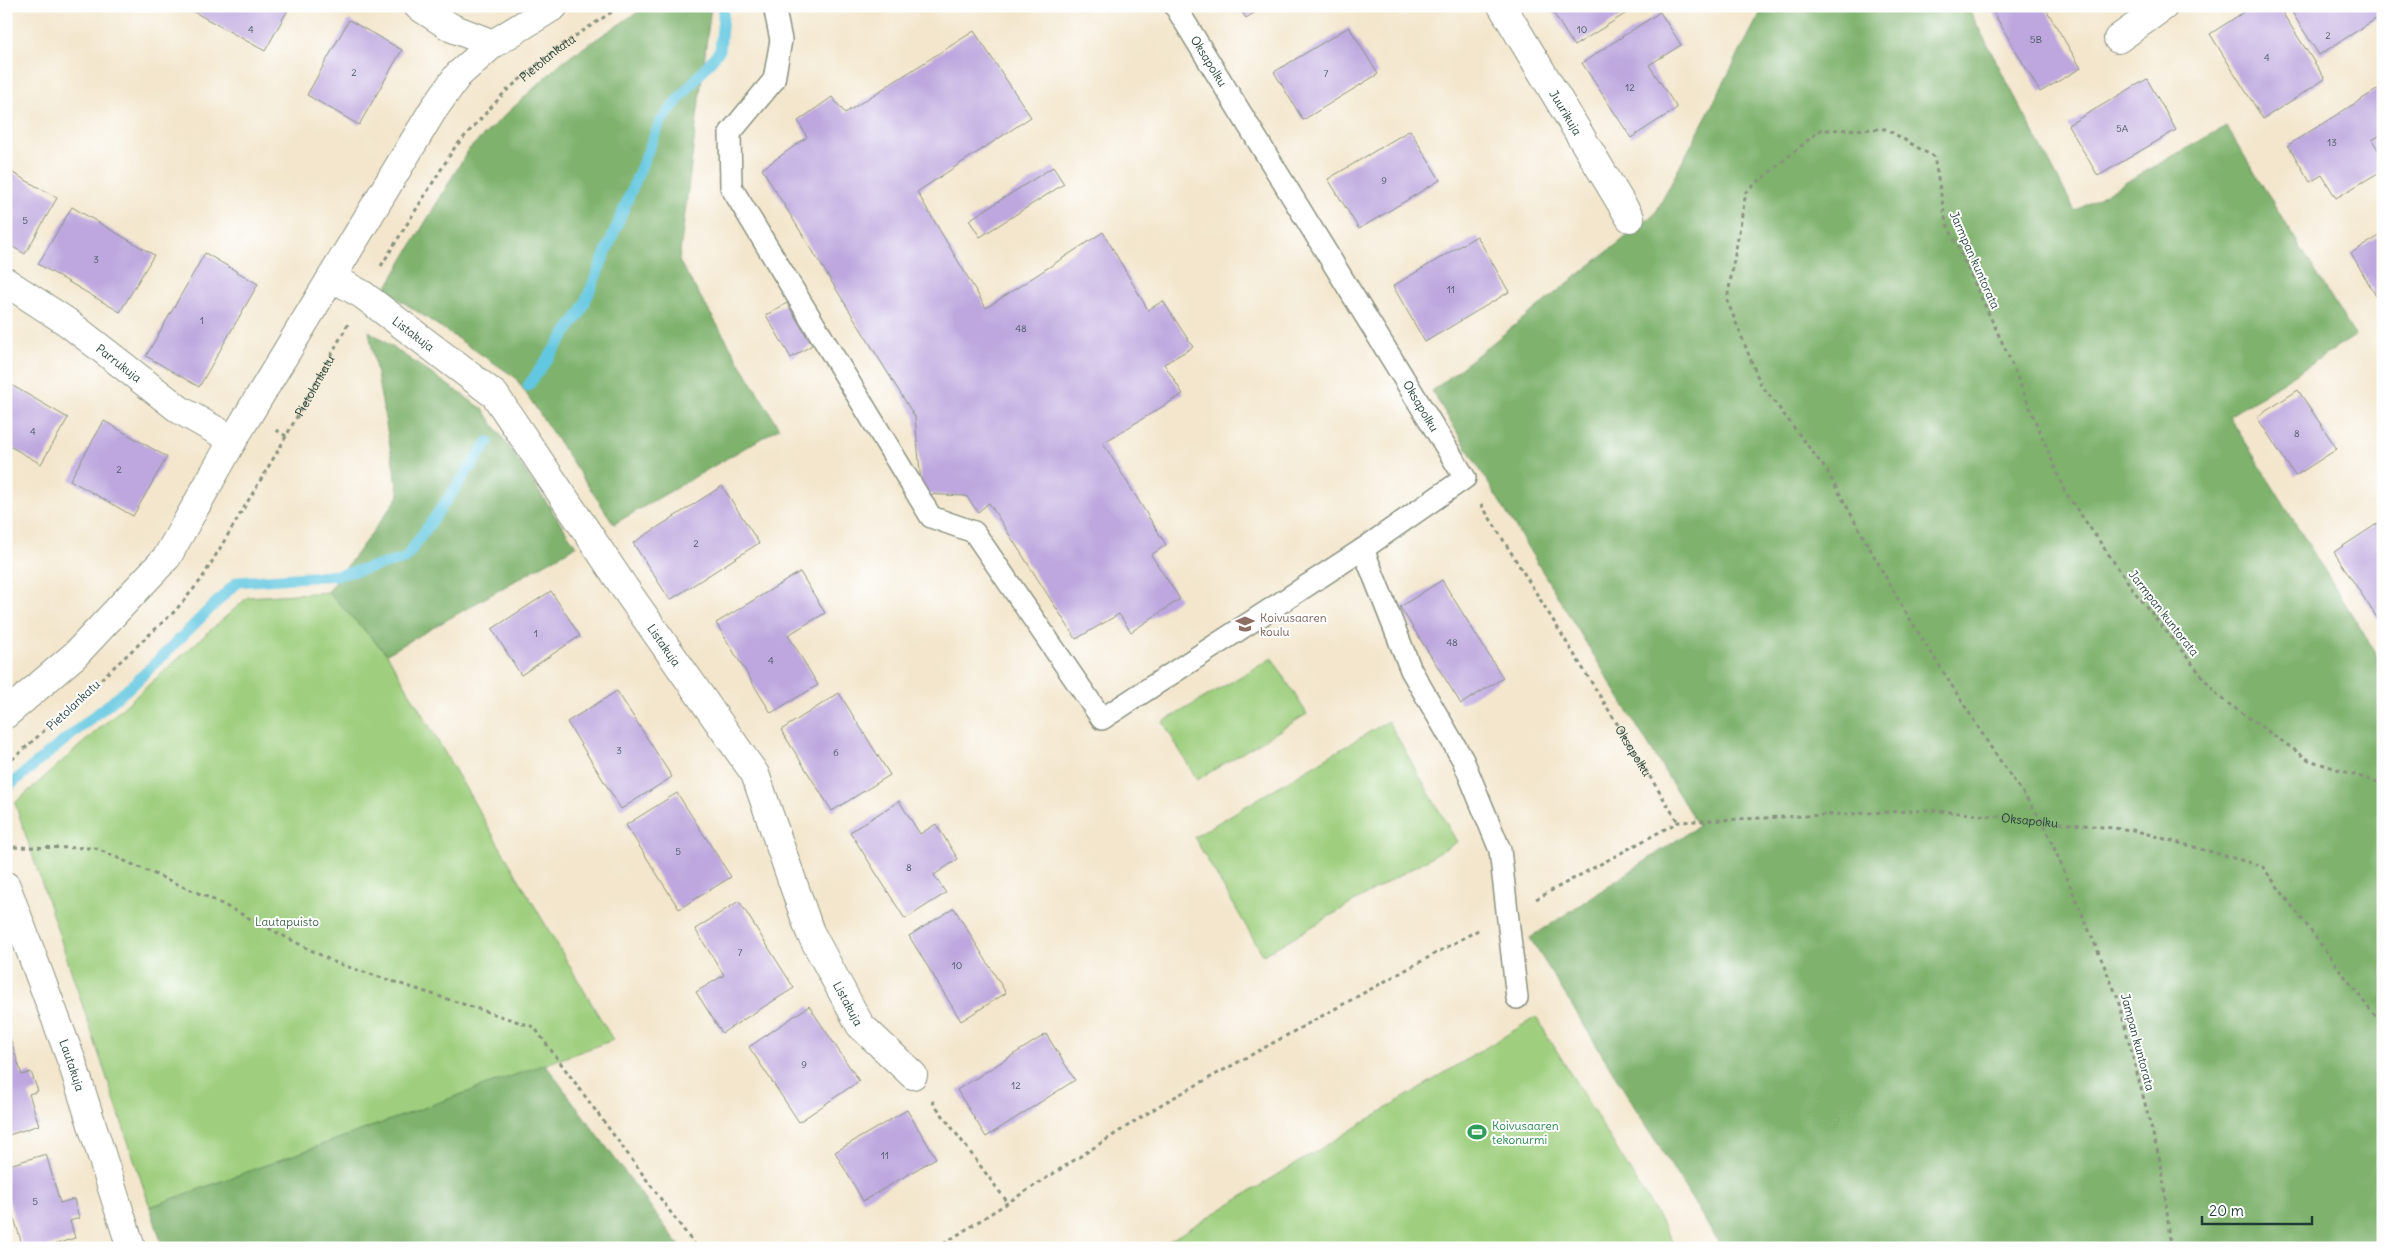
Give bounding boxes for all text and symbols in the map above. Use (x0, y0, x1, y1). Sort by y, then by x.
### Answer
house number: 4 (248, 23, 254, 36)
house number: 10 (1577, 23, 1587, 36)
house number: 2 (2325, 29, 2331, 42)
street label: Pietolankatu (516, 31, 578, 84)
street label: Oksapolku (1188, 33, 1230, 89)
house number: 5B (2030, 33, 2043, 46)
house number: 4 (2264, 51, 2270, 64)
house number: 2 (351, 66, 357, 79)
house number: 7 (1324, 67, 1329, 80)
house number: 12 (1625, 81, 1635, 94)
street label: Juurikuja (1547, 87, 1586, 138)
house number: 5A (2116, 122, 2129, 135)
house number: 13 (2327, 136, 2337, 149)
house number: 9 (1381, 174, 1387, 187)
street label: Jarmpan kuntorata (1947, 209, 2003, 311)
house number: 5 (22, 214, 28, 227)
house number: 3 (93, 253, 99, 266)
house number: 11 (1447, 283, 1455, 296)
street label: Listakuja (390, 313, 438, 354)
house number: 1 (200, 314, 204, 327)
house number: 48 (1015, 322, 1027, 335)
street label: Parrukuja (93, 340, 145, 385)
street label: Pietolankatu (291, 352, 337, 419)
street label: Oksapolku (1400, 378, 1442, 434)
house number: 4 (30, 425, 36, 438)
house number: 8 (2294, 427, 2300, 440)
house number: 2 (116, 463, 122, 476)
house number: 2 (693, 537, 699, 550)
street label: Jarmpan kuntorata (2126, 567, 2202, 659)
place label: Koivusaaren koulu (1260, 610, 1327, 639)
school or university icon: Koivusaaren koulu (1234, 613, 1256, 635)
street label: Listakuja (644, 621, 685, 669)
house number: 1 (534, 627, 538, 640)
house number: 48 (1446, 636, 1458, 649)
house number: 4 (768, 654, 774, 667)
street label: Pietolankatu (43, 676, 103, 734)
street label: Oksapolku (1612, 722, 1655, 779)
house number: 3 (616, 744, 622, 757)
house number: 6 (833, 746, 839, 759)
street label: Oksapolku (2001, 810, 2059, 830)
house number: 5 (675, 845, 681, 858)
house number: 8 (906, 861, 912, 874)
park label: Lautapuisto (255, 914, 319, 929)
house number: 7 (738, 946, 743, 959)
house number: 10 (952, 959, 962, 972)
street label: Listakuja (830, 979, 866, 1028)
street label: Jampan kuntorata (2118, 992, 2158, 1092)
street label: Lautakuja (57, 1037, 88, 1093)
house number: 9 (801, 1058, 807, 1071)
house number: 12 (1011, 1079, 1021, 1092)
place label: Koivusaaren tekonurmi (1492, 1118, 1559, 1147)
sports icon: Koivusaaren tekonurmi (1466, 1121, 1488, 1143)
house number: 11 (881, 1149, 889, 1162)
scale bar (2202, 1194, 2312, 1226)
house number: 5 (32, 1195, 38, 1208)
text: 20 m (2209, 1201, 2244, 1220)

